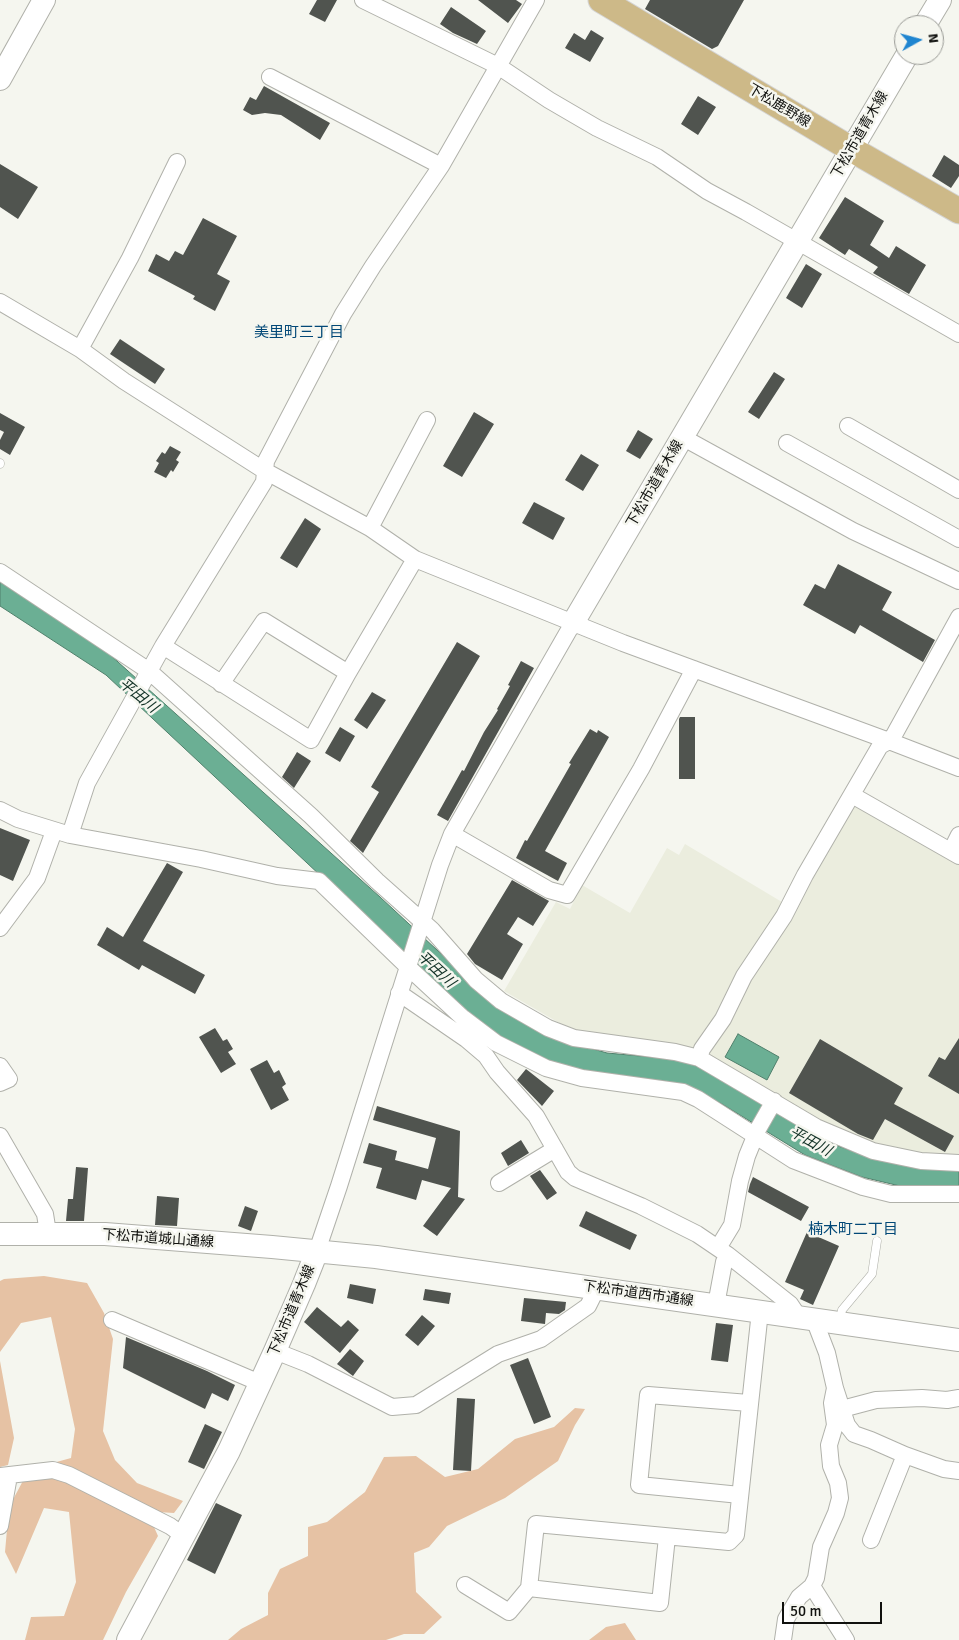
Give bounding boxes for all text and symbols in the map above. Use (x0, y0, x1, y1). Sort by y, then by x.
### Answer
north arrow (894, 15, 944, 65)
text: N (924, 32, 942, 44)
street label: 下松鹿野線 (745, 81, 813, 131)
street label: 下松市道青木線 (828, 88, 892, 182)
district label: 美里町三丁目 (254, 324, 344, 342)
street label: 下松市道青木線 (623, 437, 687, 531)
water label: 平田川 (115, 675, 161, 717)
water label: 平田川 (413, 948, 459, 992)
water label: 平田川 (786, 1123, 834, 1161)
district label: 楠木町二丁目 (808, 1221, 898, 1239)
street label: 下松市道城山通線 (102, 1227, 214, 1251)
street label: 下松市道青木線 (265, 1263, 319, 1359)
street label: 下松市道西市通線 (581, 1278, 695, 1310)
scale bar (784, 1592, 884, 1624)
text: 50 m (790, 1602, 821, 1620)

